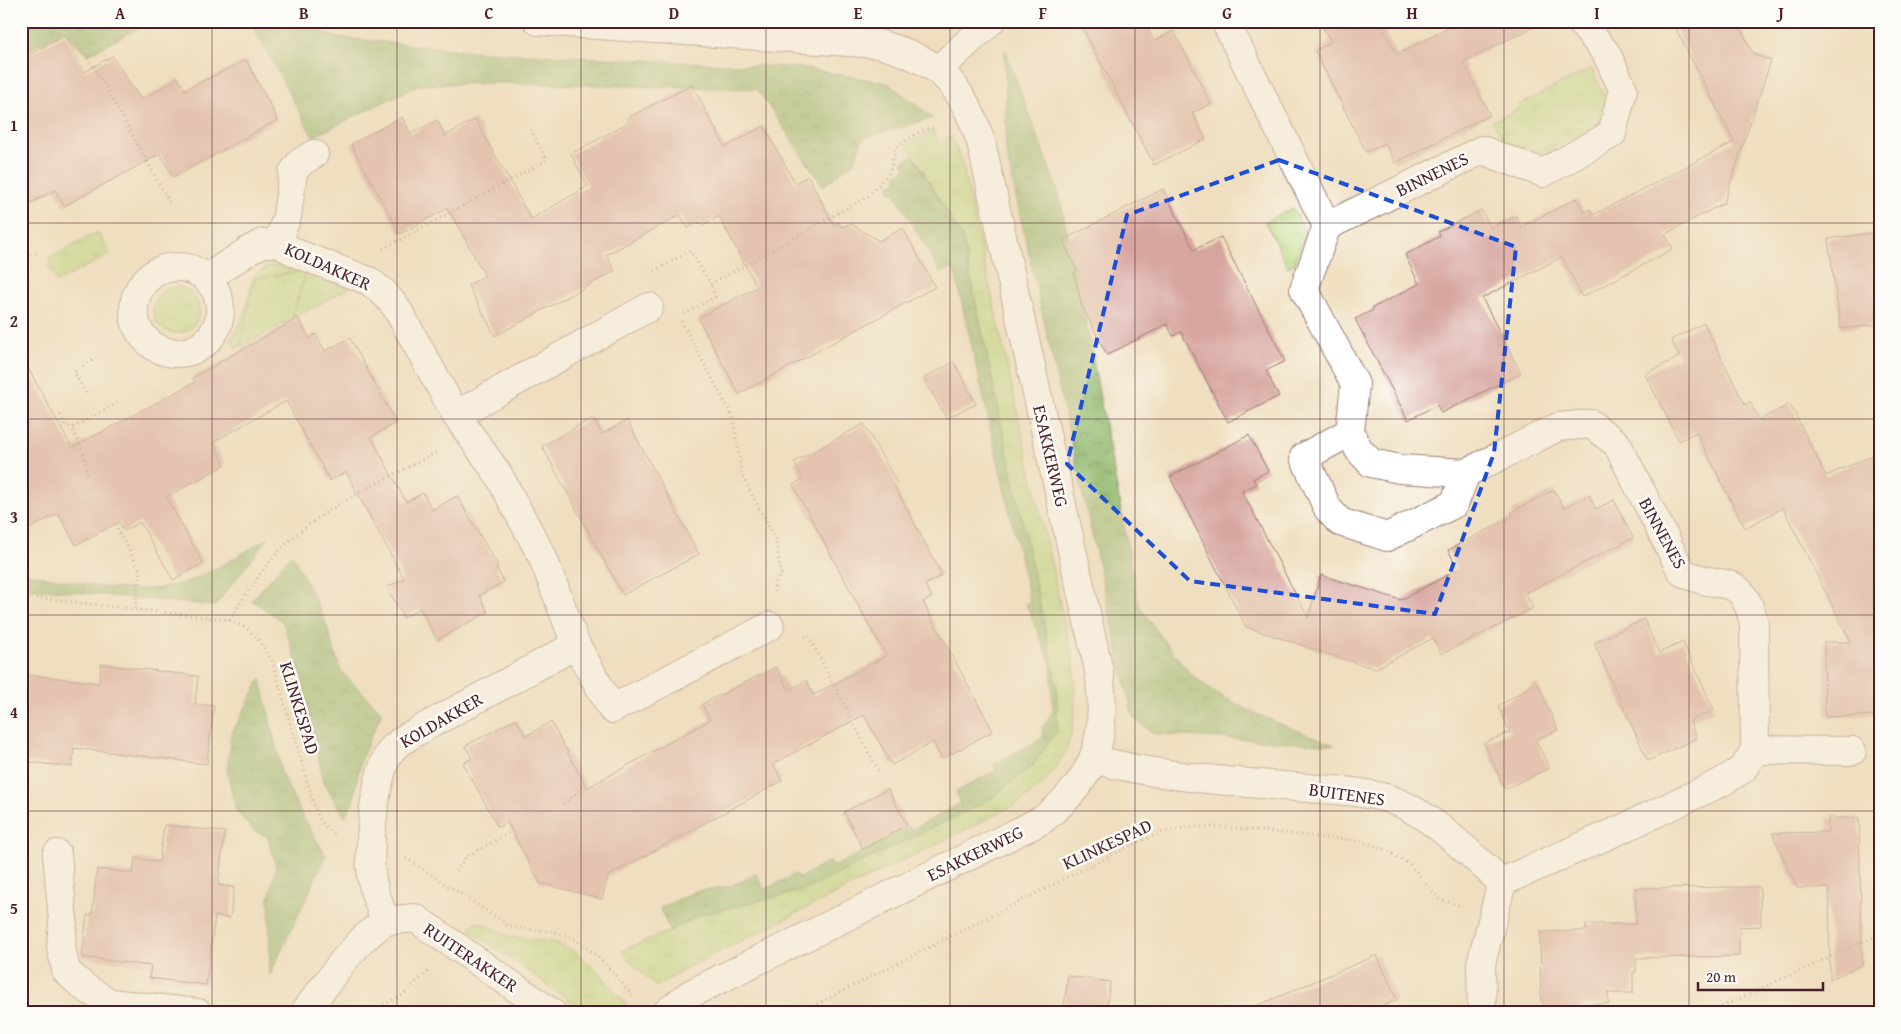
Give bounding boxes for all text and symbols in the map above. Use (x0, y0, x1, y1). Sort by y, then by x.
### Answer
text: A (115, 1, 126, 25)
text: B (299, 1, 309, 25)
text: C (484, 1, 494, 25)
text: D (669, 1, 679, 25)
text: E (854, 1, 863, 25)
text: F (1039, 1, 1047, 25)
text: G (1222, 1, 1232, 25)
text: H (1406, 1, 1418, 25)
text: I (1594, 1, 1600, 25)
text: J (1775, 1, 1784, 25)
text: 1 (10, 113, 18, 137)
street label: BINNENES (1391, 145, 1473, 203)
street label: KOLDAKKER (281, 235, 376, 297)
text: 2 (10, 309, 18, 333)
street label: ESAKKERWEG (1026, 402, 1076, 510)
street label: BINNENES (1632, 492, 1694, 574)
text: 3 (10, 505, 18, 529)
street label: KLINKESPAD (273, 658, 327, 758)
street label: KOLDAKKER (394, 685, 488, 755)
text: 4 (10, 700, 18, 724)
street label: BUITENES (1307, 775, 1387, 813)
street label: KLINKESPAD (1058, 812, 1156, 876)
street label: ESAKKERWEG (922, 818, 1028, 888)
text: 5 (10, 896, 18, 920)
street label: RUITERAKKER (418, 915, 524, 999)
scale bar (1698, 959, 1824, 991)
text: 20 m (1706, 966, 1737, 987)

